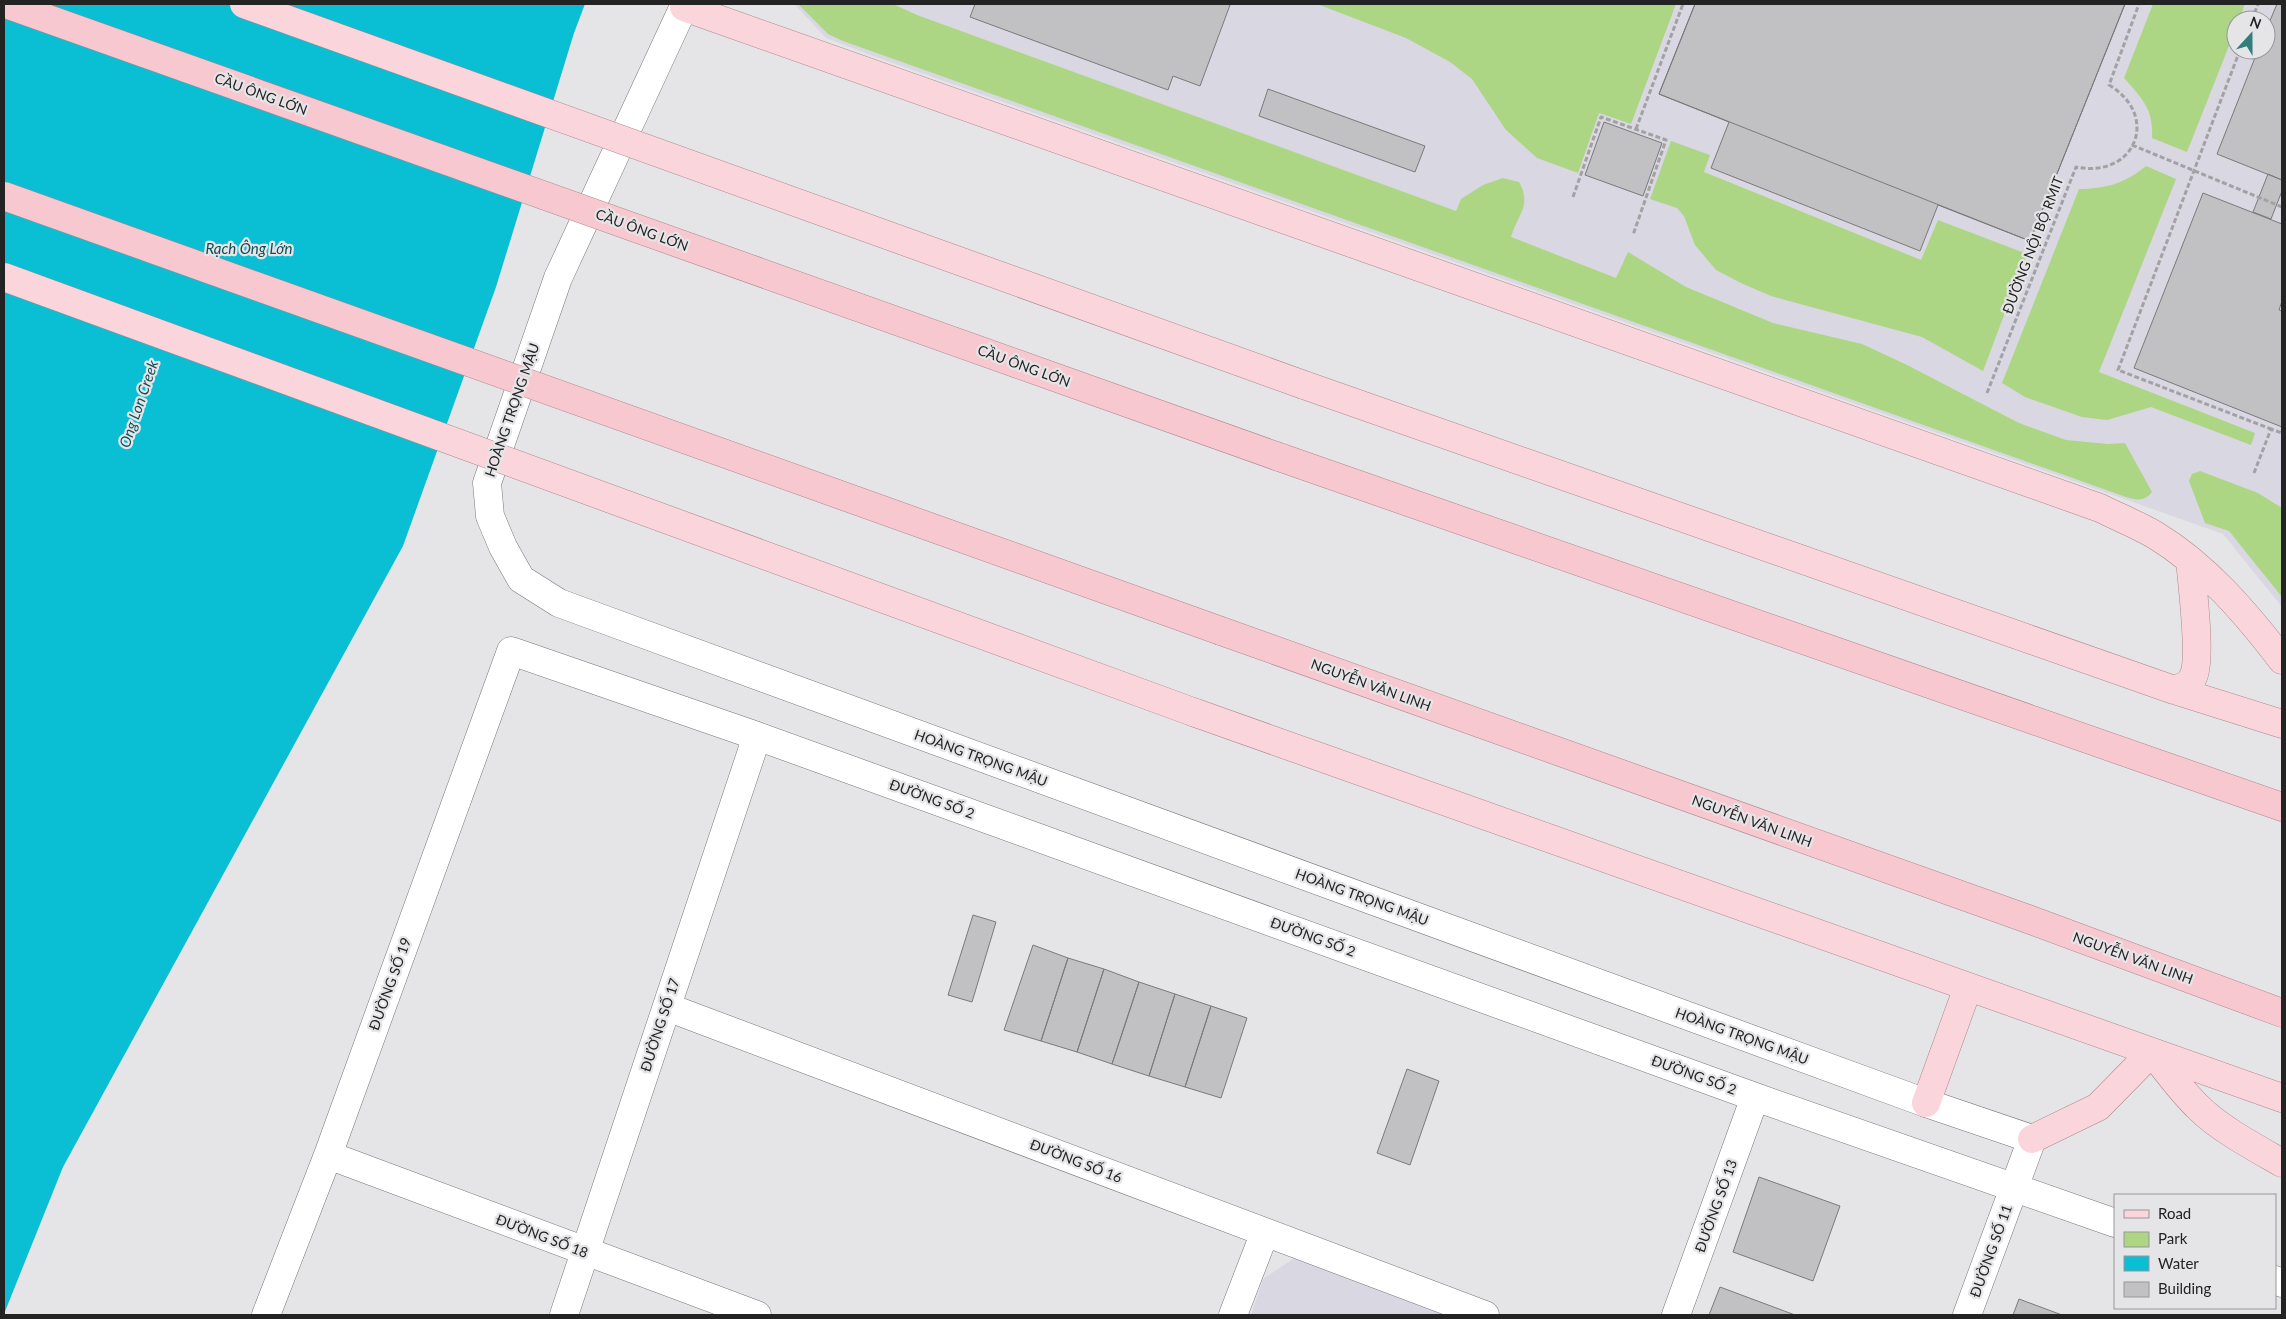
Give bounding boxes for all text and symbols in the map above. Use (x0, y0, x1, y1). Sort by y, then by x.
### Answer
north arrow (2226, 10, 2276, 60)
text: N (2248, 13, 2264, 32)
street label: CẦU ÔNG LỚN (212, 69, 310, 118)
street label: ĐƯỜNG NỘI BỘ RMIT (1998, 173, 2067, 316)
street label: CẦU ÔNG LỚN (593, 205, 691, 254)
water label: Rạch Ông Lớn (205, 239, 293, 257)
street label: HOÀNG TRỌNG MẬU (481, 341, 542, 479)
street label: CẦU ÔNG LỚN (975, 341, 1073, 390)
water label: Ong Lon Creek (115, 357, 162, 450)
street label: NGUYỄN VĂN LINH (1309, 655, 1434, 714)
street label: HOÀNG TRỌNG MẬU (912, 726, 1050, 790)
street label: ĐƯỜNG SỐ 2 (887, 775, 977, 822)
street label: NGUYỄN VĂN LINH (1690, 791, 1815, 850)
street label: HOÀNG TRỌNG MẬU (1293, 865, 1431, 929)
street label: ĐƯỜNG SỐ 2 (1268, 913, 1358, 960)
street label: NGUYỄN VĂN LINH (2071, 928, 2196, 987)
street label: ĐƯỜNG SỐ 19 (365, 935, 414, 1032)
street label: ĐƯỜNG SỐ 17 (636, 976, 683, 1074)
street label: HOÀNG TRỌNG MẬU (1673, 1004, 1811, 1068)
street label: ĐƯỜNG SỐ 2 (1649, 1051, 1739, 1098)
street label: ĐƯỜNG SỐ 16 (1028, 1135, 1125, 1186)
street label: ĐƯỜNG SỐ 13 (1691, 1157, 1740, 1254)
legend (2114, 1194, 2276, 1309)
street label: ĐƯỜNG SỐ 11 (1966, 1202, 2015, 1299)
text: Road (2158, 1204, 2191, 1222)
street label: ĐƯỜNG SỐ 18 (494, 1210, 591, 1261)
text: Park (2158, 1229, 2188, 1247)
text: Water (2158, 1254, 2199, 1272)
text: Building (2158, 1279, 2211, 1297)

